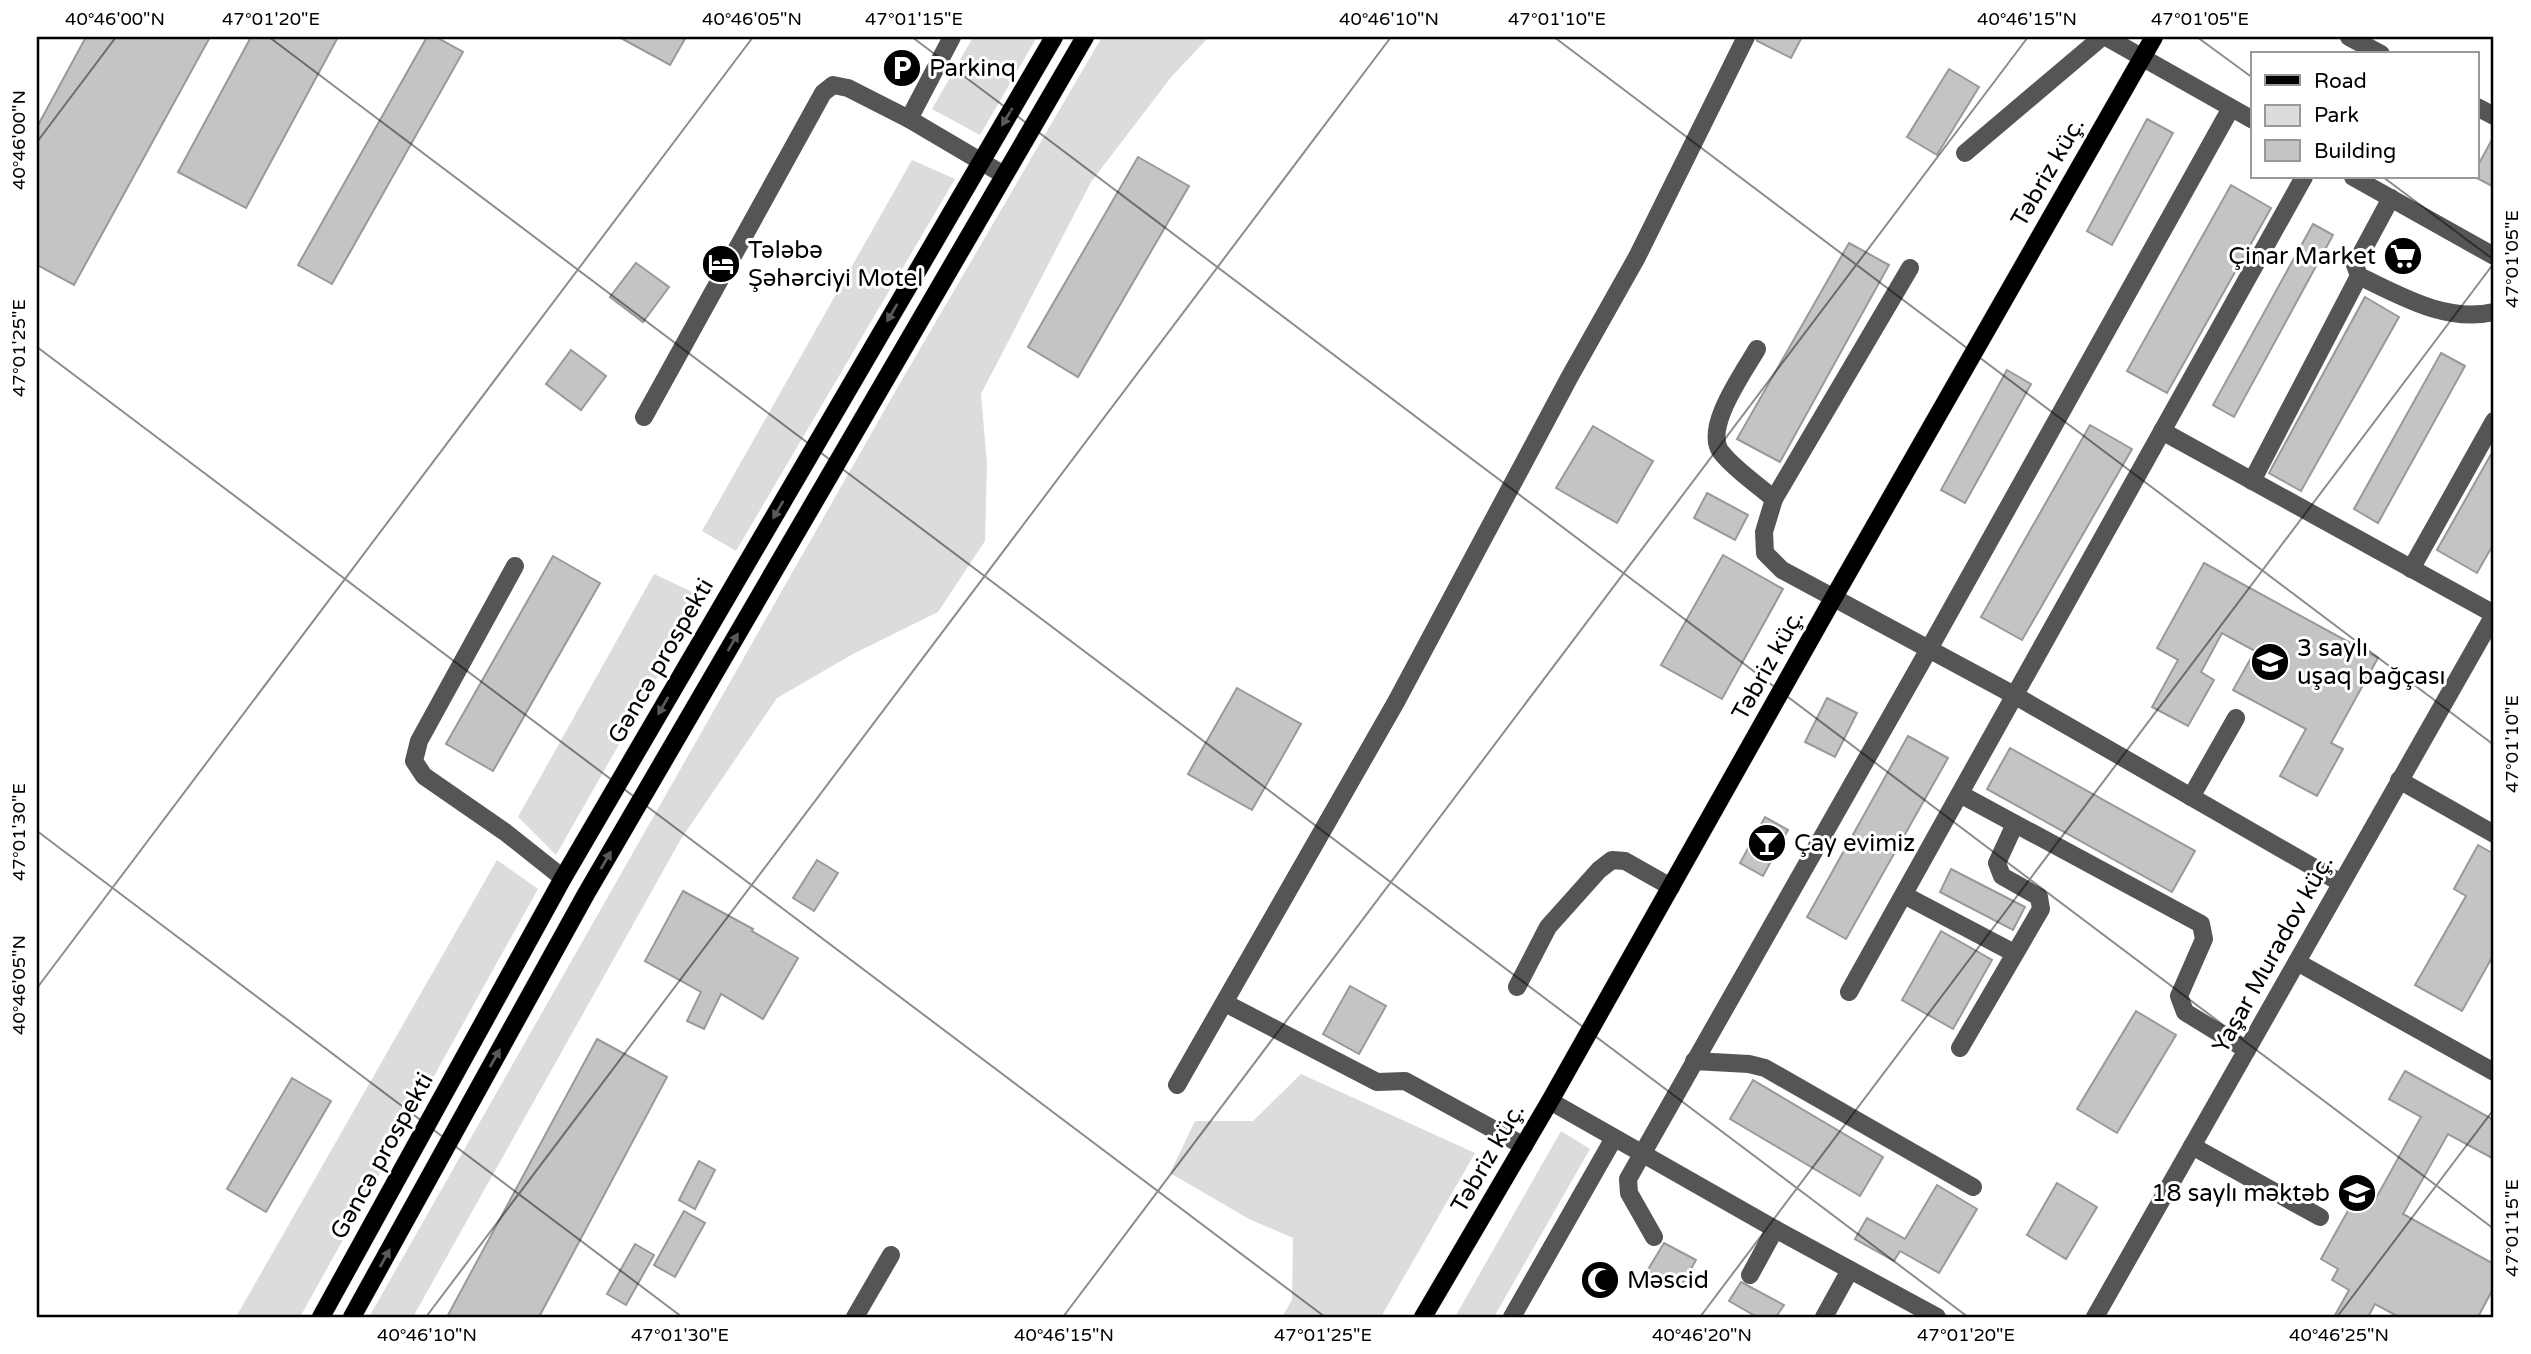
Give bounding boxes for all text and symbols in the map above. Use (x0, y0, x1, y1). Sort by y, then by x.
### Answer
text: 40°46'00"N (65, 8, 165, 30)
text: 47°01'20"E (222, 8, 320, 30)
text: 40°46'05"N (702, 8, 802, 30)
text: 47°01'15"E (865, 8, 963, 30)
text: 40°46'10"N (1339, 8, 1439, 30)
text: 47°01'10"E (1508, 8, 1606, 30)
text: 40°46'15"N (1977, 8, 2077, 30)
text: 47°01'05"E (2151, 8, 2249, 30)
parking icon: Parkinq (881, 47, 923, 89)
legend (2251, 52, 2478, 178)
place label: Parkinq (929, 54, 1016, 83)
text: Road (2314, 69, 2367, 94)
text: 40°46'00"N (8, 90, 30, 190)
text: Park (2314, 103, 2359, 128)
one-way arrow (1001, 107, 1013, 126)
street label: Təbriz küç. (2005, 112, 2091, 232)
text: Building (2314, 139, 2396, 164)
text: 47°01'05"E (2501, 210, 2523, 308)
supermarket icon: Çinar Market (2382, 235, 2424, 277)
place label: Tələbə Şəhərciyi Motel (748, 236, 923, 293)
place label: Çinar Market (2228, 242, 2376, 271)
hotel icon: Tələbə Şəhərciyi Motel (700, 243, 742, 285)
text: 47°01'25"E (8, 299, 30, 397)
one-way arrow (886, 303, 898, 323)
one-way arrow (772, 500, 784, 519)
street label: Gəncə prospekti (602, 573, 720, 749)
street label: Təbriz küç. (1726, 605, 1810, 725)
one-way arrow (727, 632, 739, 652)
place label: 3 saylı uşaq bağçası (2297, 634, 2446, 691)
school or university icon: 3 saylı uşaq bağçası (2249, 641, 2291, 683)
text: 47°01'10"E (2501, 695, 2523, 793)
one-way arrow (657, 697, 669, 716)
text: 47°01'30"E (8, 783, 30, 881)
bar icon: Çay evimiz (1746, 822, 1788, 864)
place label: Çay evimiz (1794, 829, 1915, 858)
one-way arrow (600, 850, 612, 869)
street label: Yaşar Muradov küç. (2206, 850, 2340, 1058)
text: 40°46'05"N (8, 935, 30, 1035)
one-way arrow (489, 1049, 501, 1068)
street label: Gəncə prospekti (324, 1068, 440, 1244)
street label: Təbriz küç. (1445, 1098, 1531, 1218)
school or university icon: 18 saylı məktəb (2336, 1172, 2378, 1214)
place label: 18 saylı məktəb (2151, 1179, 2330, 1208)
text: 47°01'15"E (2501, 1179, 2523, 1277)
one-way arrow (379, 1248, 391, 1267)
mosque icon: Məscid (1579, 1259, 1621, 1301)
place label: Məscid (1627, 1266, 1709, 1295)
text: 40°46'10"N (377, 1324, 477, 1346)
text: 47°01'30"E (631, 1324, 729, 1346)
text: 40°46'15"N (1014, 1324, 1114, 1346)
text: 47°01'25"E (1274, 1324, 1372, 1346)
text: 40°46'20"N (1652, 1324, 1752, 1346)
text: 47°01'20"E (1917, 1324, 2015, 1346)
text: 40°46'25"N (2289, 1324, 2389, 1346)

